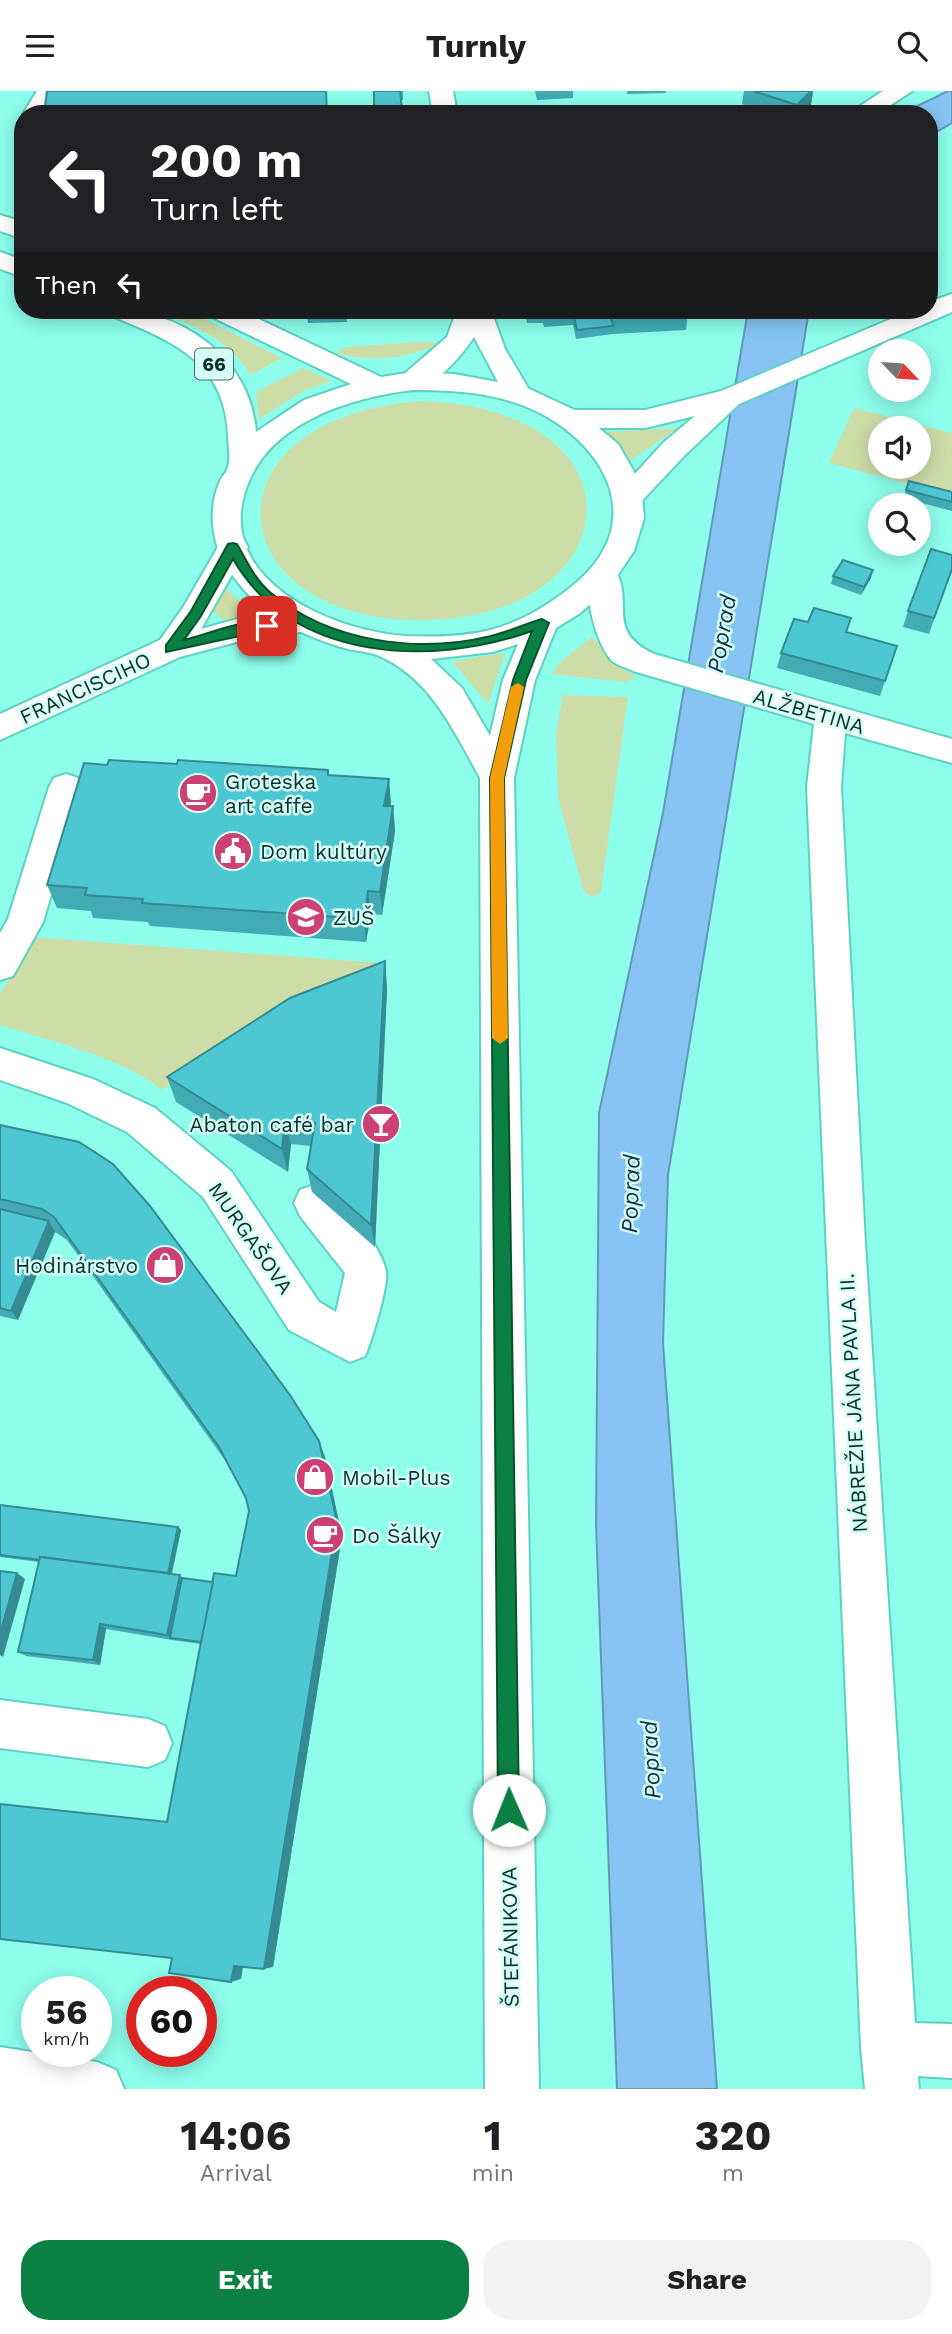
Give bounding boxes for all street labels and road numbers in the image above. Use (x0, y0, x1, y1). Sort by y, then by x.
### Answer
road number: 66 (195, 349, 233, 379)
street label: FRANCISCIHO (15, 647, 155, 729)
street label: ALŽBETINA (750, 683, 868, 739)
street label: MURGAŠOVA (203, 1177, 299, 1299)
street label: NÁBREŽIE JÁNA PAVLA II. (834, 1273, 872, 1533)
street label: ŠTEFÁNIKOVA (496, 1866, 524, 2007)

